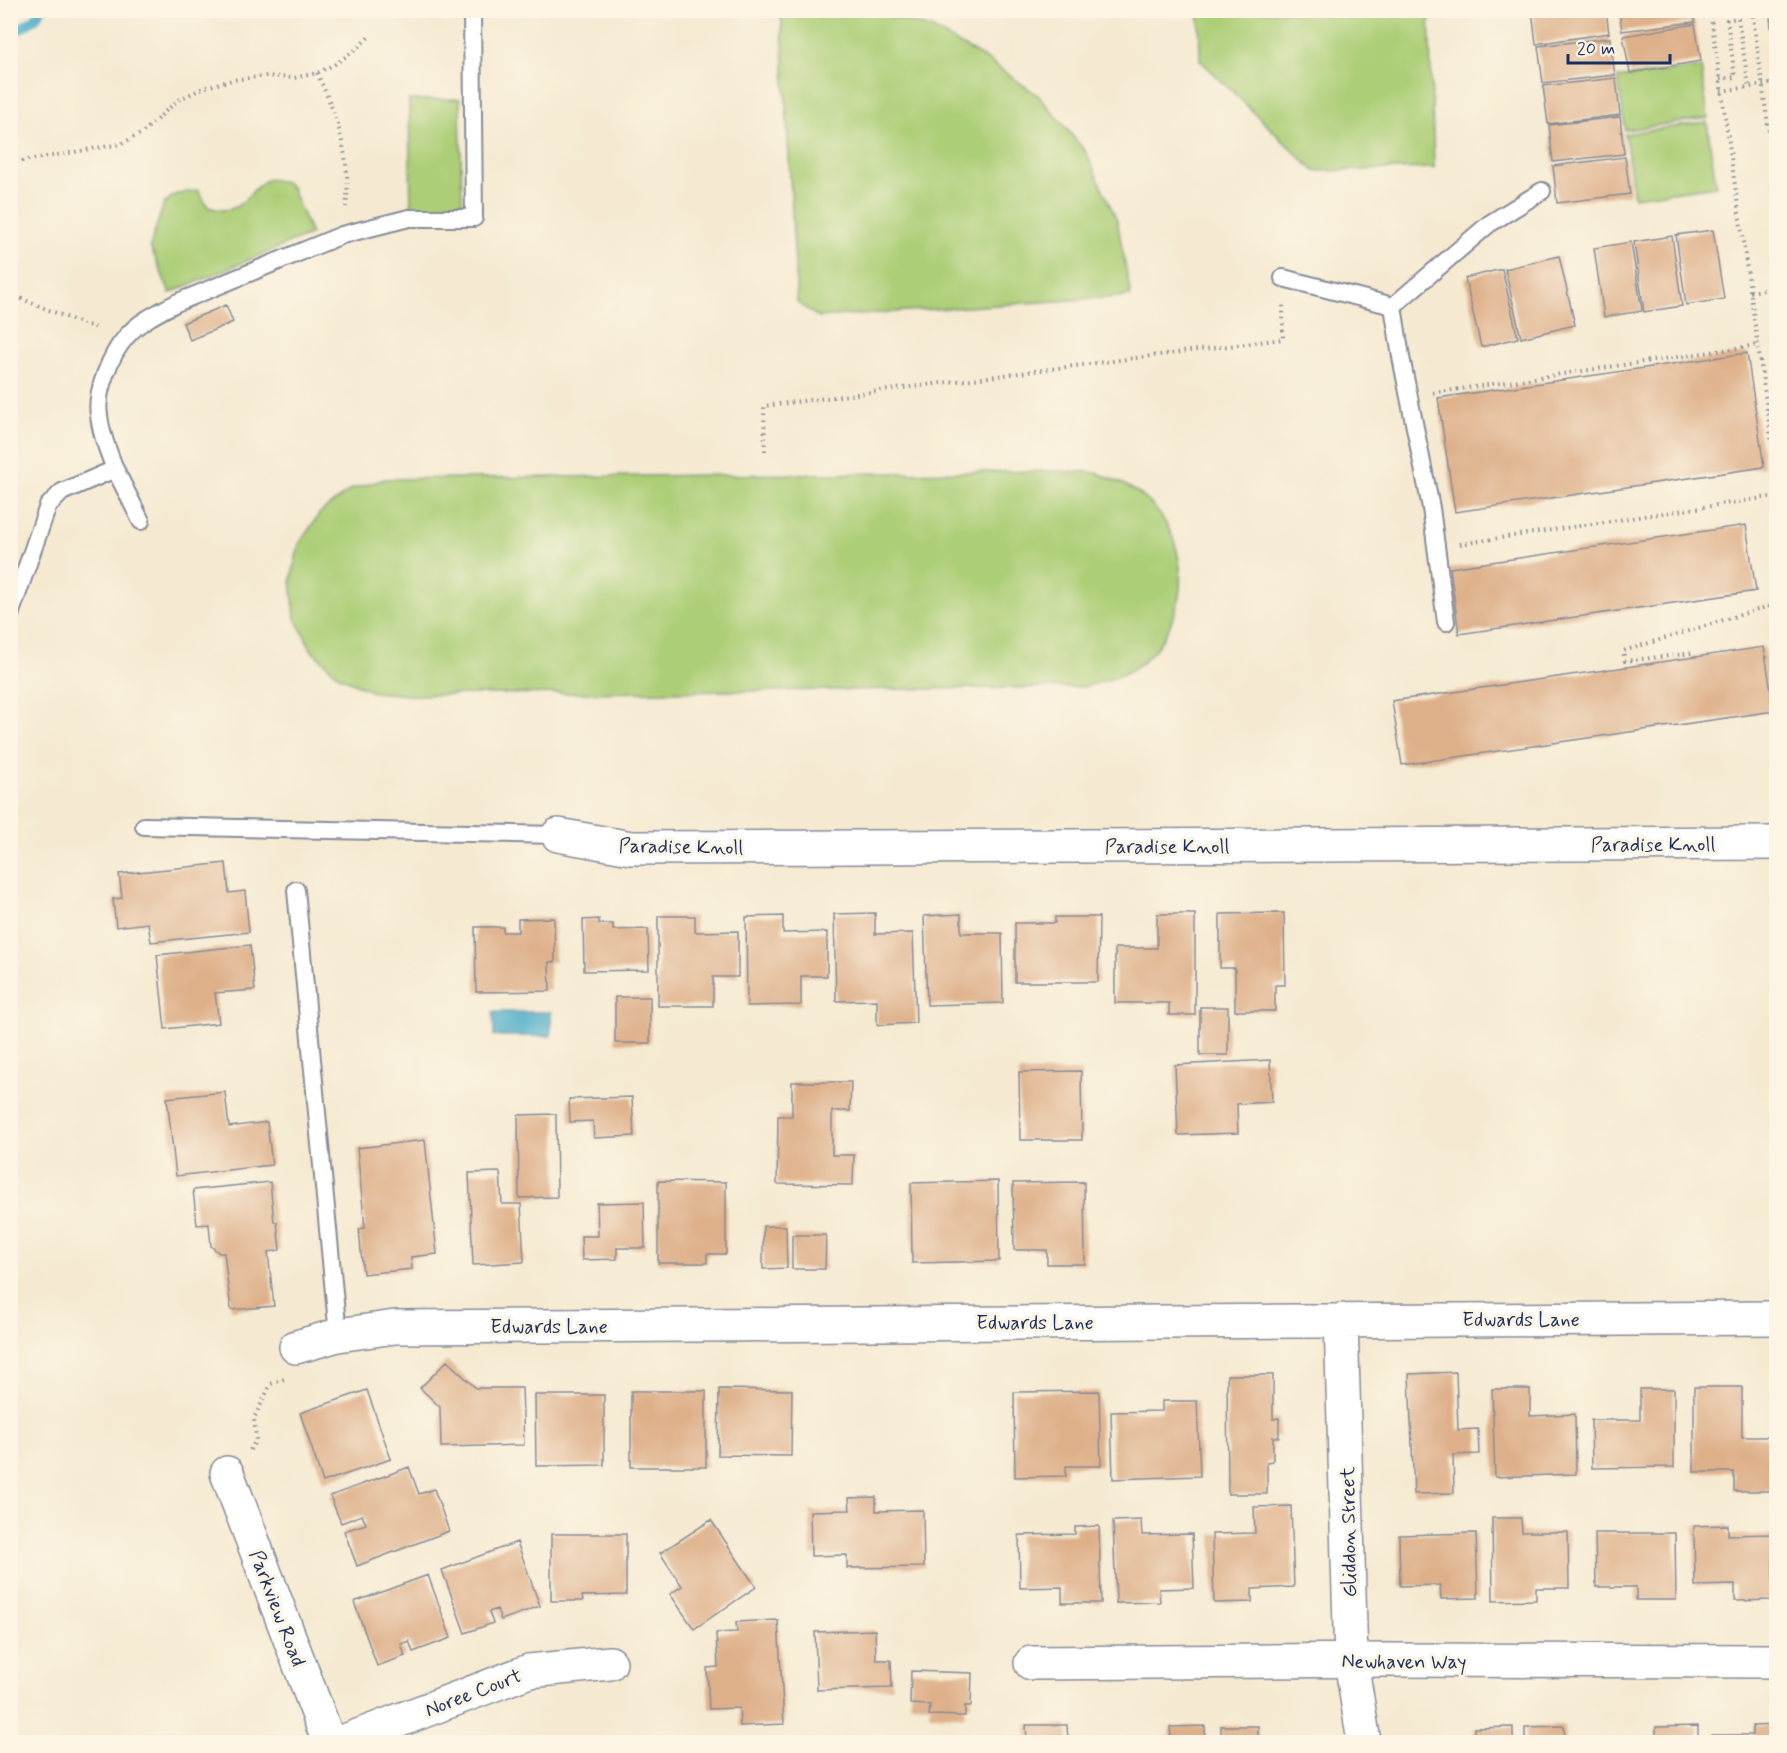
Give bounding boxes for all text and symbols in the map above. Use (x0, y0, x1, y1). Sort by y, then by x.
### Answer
scale bar (1568, 27, 1670, 65)
text: 20 m (1577, 37, 1615, 61)
street label: Paradise Knoll (1591, 832, 1715, 859)
street label: Paradise Knoll (618, 833, 744, 862)
street label: Paradise Knoll (1105, 834, 1229, 861)
street label: Edwards Lane (1462, 1307, 1580, 1334)
street label: Edwards Lane (976, 1310, 1094, 1337)
street label: Edwards Lane (490, 1314, 608, 1341)
street label: Gliddon Street (1335, 1466, 1364, 1598)
street label: Parkview Road (242, 1546, 311, 1671)
street label: Newhaven Way (1341, 1649, 1467, 1676)
street label: Noree Court (421, 1663, 526, 1724)

